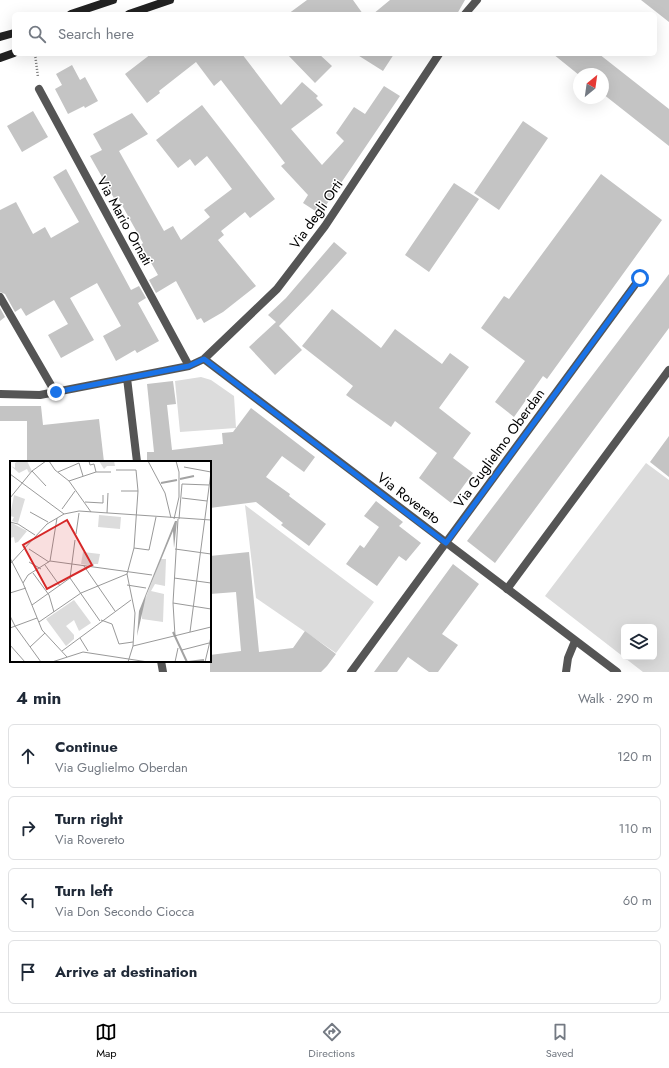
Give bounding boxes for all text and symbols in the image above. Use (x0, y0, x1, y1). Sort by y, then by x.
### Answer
search box (12, 12, 657, 56)
icon: search (26, 23, 48, 45)
text: Search here (58, 23, 134, 45)
north arrow (573, 68, 609, 104)
street label: Via Mario Ornati (92, 173, 158, 269)
street label: Via degli Orti (285, 175, 347, 253)
route start (631, 269, 649, 287)
route end (47, 383, 65, 401)
street label: Via Guglielmo Oberdan (449, 384, 549, 512)
inset map (10, 461, 211, 662)
street label: Via Rovereto (373, 467, 445, 529)
map controls (621, 624, 657, 660)
button: layers (621, 624, 657, 660)
text: 4 min (16, 686, 61, 710)
text: Walk · 290 m (578, 689, 653, 708)
text: Continue (55, 736, 118, 758)
icon: ahead (17, 745, 39, 767)
text: 120 m (617, 747, 652, 766)
text: Via Guglielmo Oberdan (55, 758, 188, 777)
text: Turn right (55, 808, 123, 830)
icon: right (17, 817, 39, 839)
text: 110 m (618, 819, 652, 838)
text: Via Rovereto (55, 830, 125, 849)
text: Turn left (55, 880, 113, 902)
icon: left (17, 889, 39, 911)
text: 60 m (623, 891, 652, 910)
text: Via Don Secondo Ciocca (55, 902, 194, 921)
icon: arrive (17, 961, 39, 983)
text: Arrive at destination (55, 961, 197, 983)
tab: Map (95, 1021, 117, 1061)
tab: Directions (308, 1021, 355, 1061)
tab: Saved (546, 1021, 574, 1061)

